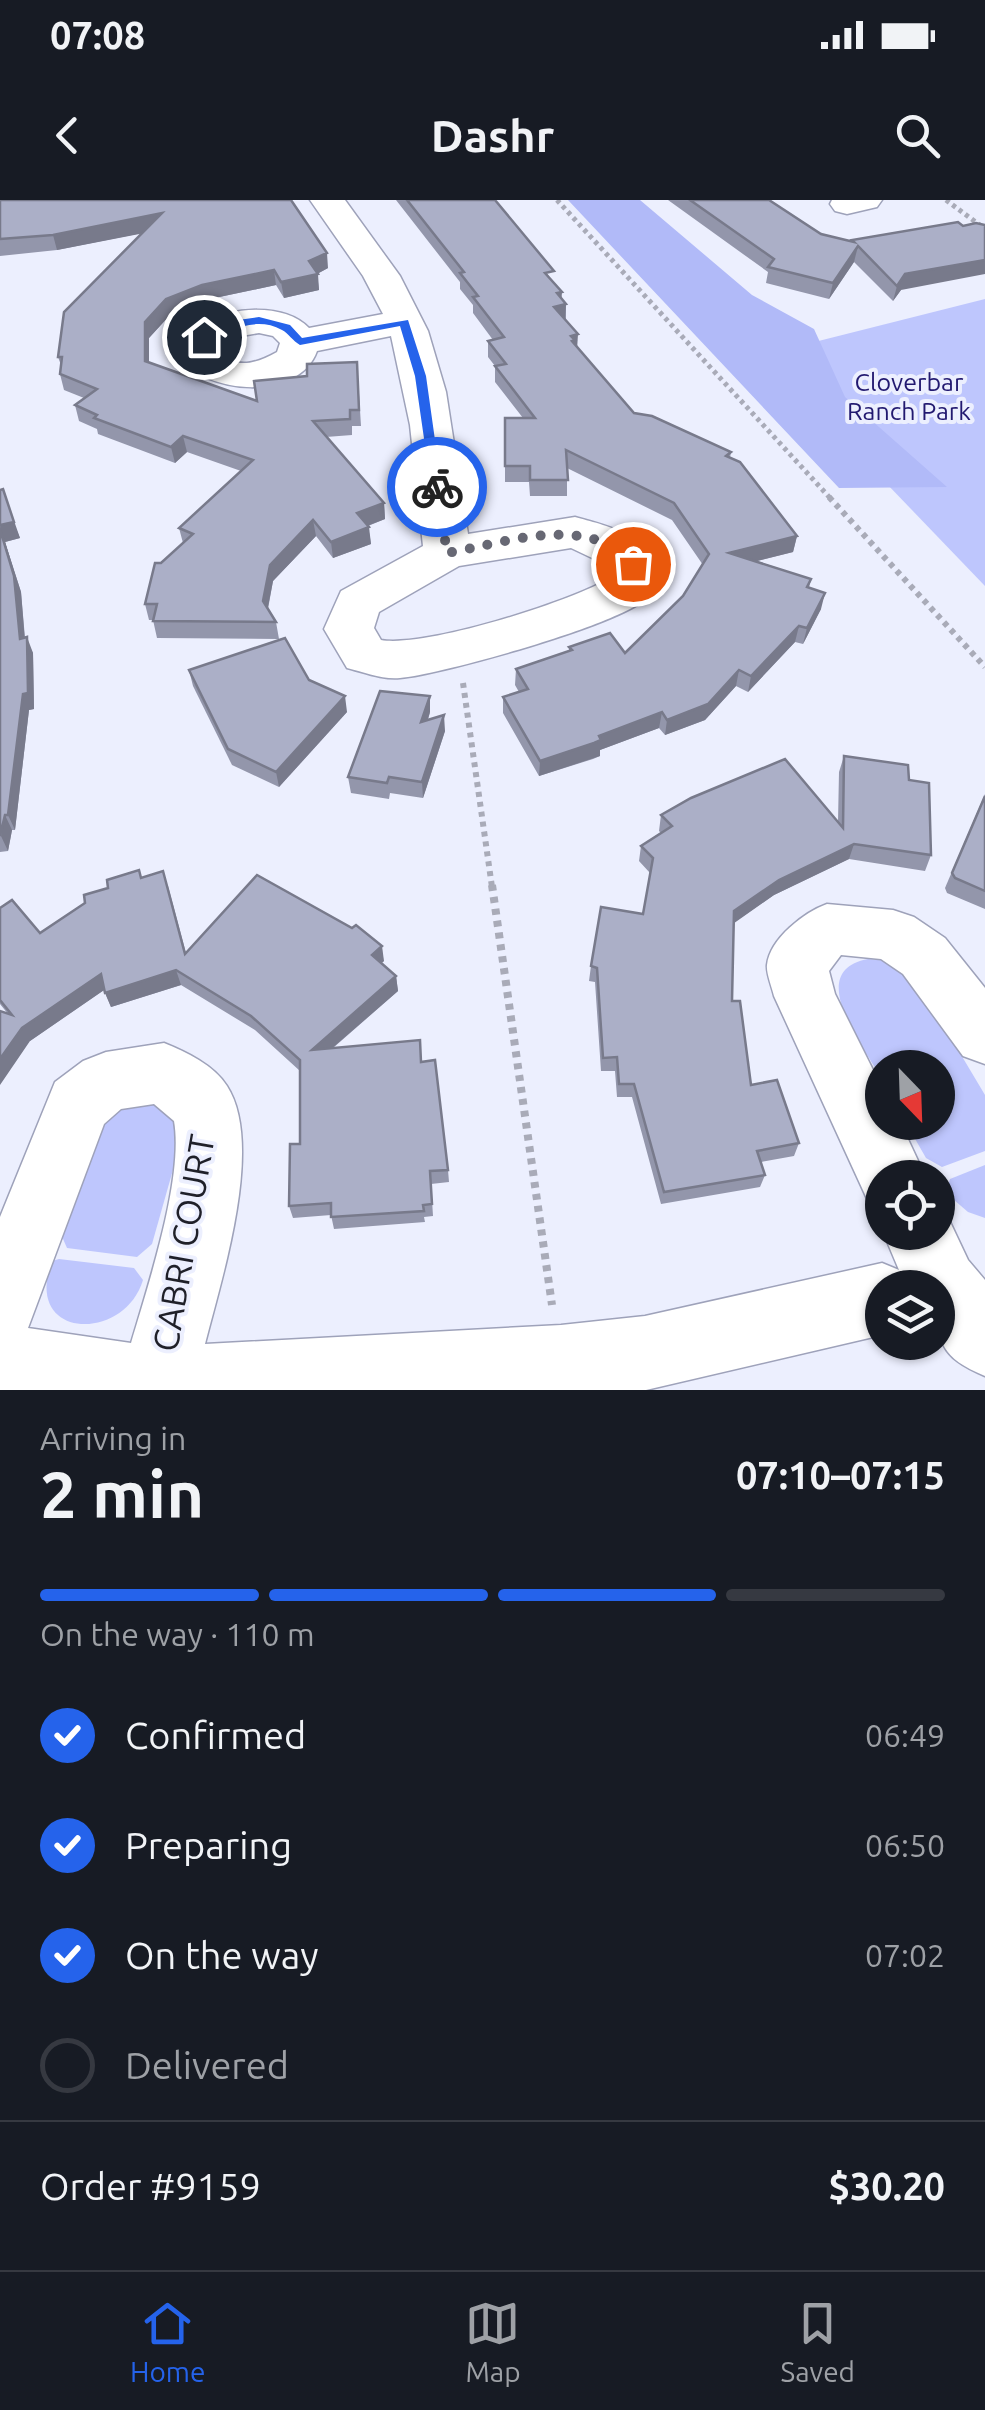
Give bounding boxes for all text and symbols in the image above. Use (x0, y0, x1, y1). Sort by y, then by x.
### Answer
text: 07:08 (50, 14, 145, 56)
icon: back (40, 108, 95, 163)
icon: search (890, 108, 945, 163)
text: Dashr (431, 110, 554, 161)
pin (162, 295, 247, 380)
icon: home (177, 310, 232, 365)
park label: Cloverbar Ranch Park (847, 368, 971, 425)
courier (387, 437, 487, 537)
icon: bike (410, 460, 465, 515)
pin (591, 522, 676, 607)
icon: bag (606, 537, 661, 592)
north arrow (865, 1050, 955, 1140)
map controls (865, 1050, 955, 1360)
street label: CABRI COURT (144, 1131, 222, 1354)
button: locate (865, 1160, 955, 1250)
button: layers (865, 1270, 955, 1360)
text: Arriving in (40, 1420, 186, 1456)
text: 07:10–07:15 (736, 1454, 945, 1496)
text: 2 min (40, 1457, 204, 1530)
text: On the way · 110 m (40, 1616, 315, 1652)
icon: check (40, 1708, 95, 1763)
text: Confirmed (125, 1714, 306, 1756)
text: 06:49 (865, 1717, 945, 1753)
icon: check (40, 1818, 95, 1873)
text: Preparing (125, 1824, 292, 1866)
text: 06:50 (865, 1827, 945, 1863)
icon: check (40, 1928, 95, 1983)
text: On the way (125, 1934, 318, 1976)
text: 07:02 (865, 1937, 945, 1973)
text: Delivered (125, 2044, 289, 2086)
text: Order #9159 (40, 2165, 261, 2207)
text: $30.20 (828, 2165, 945, 2207)
tab: Home (130, 2296, 206, 2387)
tab: Map (465, 2296, 521, 2387)
tab: Saved (780, 2296, 855, 2387)

